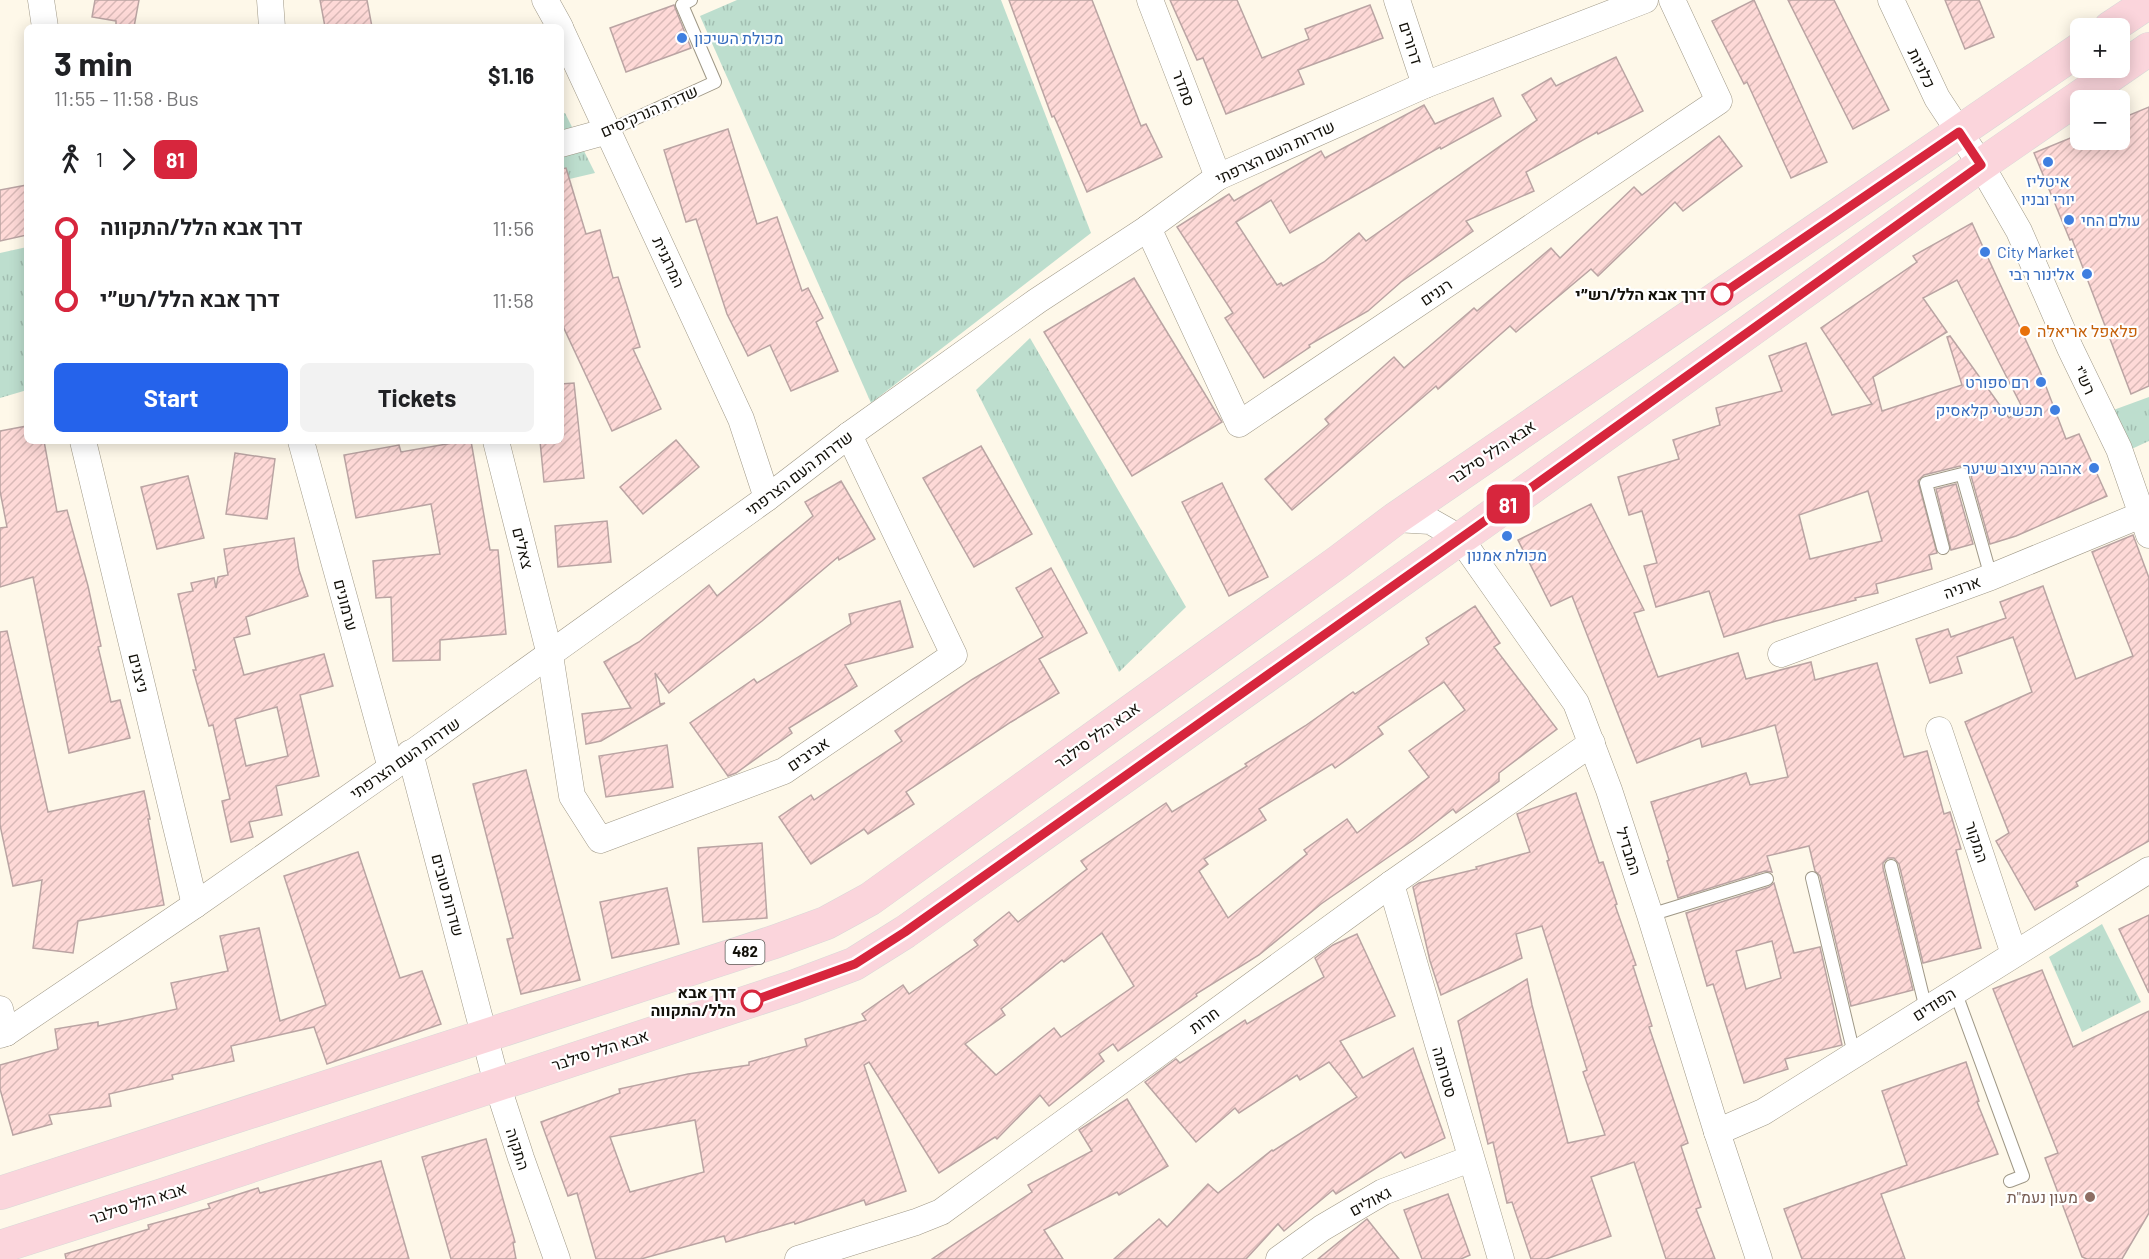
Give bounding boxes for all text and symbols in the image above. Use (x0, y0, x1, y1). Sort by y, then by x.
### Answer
map controls (2070, 18, 2130, 150)
button: + (2070, 18, 2130, 78)
street label: דרורים (1396, 19, 1427, 67)
place label: מכולת השיכון (694, 28, 784, 47)
marker: מכולת השיכון (675, 31, 689, 45)
text: 3 min (54, 43, 132, 83)
street label: כלניות (1905, 45, 1940, 91)
text: $1.16 (488, 62, 534, 88)
street label: סמדר (1169, 67, 1200, 108)
street label: שדרת הנרקיסים (597, 80, 701, 141)
text: 11:55 – 11:58 · Bus (54, 86, 199, 110)
button: − (2070, 90, 2130, 150)
street label: שדרות העם הצרפתי (1212, 116, 1338, 188)
icon: walk (54, 143, 87, 176)
icon: forward (112, 143, 145, 176)
text: 1 (96, 147, 103, 171)
text: 81 (166, 147, 185, 172)
marker: איטליז יורי ובניו (2041, 155, 2055, 169)
place label: איטליז יורי ובניו (2021, 171, 2075, 208)
place label: עולם החי (2081, 210, 2141, 229)
text: דרך אבא הלל/התקווה (100, 213, 303, 239)
marker: עולם החי (2062, 213, 2076, 227)
text: 11:56 (493, 216, 534, 240)
street label: המרגנית (649, 233, 690, 290)
place label: City Market (1997, 242, 2075, 261)
marker: City Market (1978, 245, 1992, 259)
place label: אלינור רבי (2009, 264, 2075, 283)
marker: אלינור רבי (2080, 267, 2094, 281)
street label: רננים (1416, 274, 1455, 309)
marker: דרך אבא הלל/רש״י (1711, 283, 1733, 305)
place label: דרך אבא הלל/רש״י (1575, 284, 1706, 303)
text: דרך אבא הלל/רש״י (100, 285, 280, 311)
text: 11:58 (492, 288, 534, 312)
place label: פלאפל אריאלה (2037, 321, 2138, 340)
marker: פלאפל אריאלה (2018, 324, 2032, 338)
street label: רש"י (2071, 362, 2100, 397)
button: Start (54, 363, 288, 432)
button: Tickets (300, 363, 534, 432)
place label: רם ספורט (1965, 372, 2029, 391)
marker: רם ספורט (2034, 375, 2048, 389)
place label: תכשיטי קלאסיק (1936, 400, 2043, 419)
marker: תכשיטי קלאסיק (2048, 403, 2062, 417)
street label: אבא הלל סילבר (1445, 416, 1539, 488)
street label: שדרות העם הצרפתי (741, 426, 856, 519)
place label: אהובה עיצוב שיער (1963, 458, 2082, 477)
marker: אהובה עיצוב שיער (2087, 461, 2101, 475)
line badge: 81 (1481, 484, 1535, 524)
text: 81 (1499, 492, 1517, 517)
street label: צאלים (509, 525, 538, 571)
marker: מכולת אמנון (1500, 529, 1514, 543)
place label: מכולת אמנון (1467, 545, 1547, 564)
street label: ארניה (1941, 571, 1983, 602)
street label: ערמונים (330, 577, 362, 633)
street label: ניצנים (125, 651, 154, 695)
street label: אבא הלל סילבר (1050, 697, 1143, 772)
street label: שדרות העם הצרפתי (346, 713, 463, 803)
street label: אביבים (783, 733, 832, 775)
street label: המקור (1962, 819, 1993, 865)
street label: המבדיל (1613, 824, 1646, 877)
street label: שדרות טובים (428, 851, 469, 938)
road number: 482 (726, 940, 764, 964)
place label: דרך אבא הלל/התקווה (650, 982, 736, 1019)
street label: הפודים (1909, 983, 1959, 1024)
marker: דרך אבא הלל/התקווה (741, 990, 763, 1012)
street label: חרות (1185, 1002, 1222, 1037)
street label: אבא הלל סילבר (549, 1025, 651, 1074)
street label: סטרומה (1429, 1044, 1462, 1100)
street label: התקוה (503, 1125, 534, 1172)
street label: אבא הלל סילבר (87, 1178, 189, 1227)
street label: גאולים (1346, 1182, 1394, 1219)
place label: מעון נעמ"ת (2007, 1187, 2078, 1206)
marker: מעון נעמ"ת (2083, 1190, 2097, 1204)

